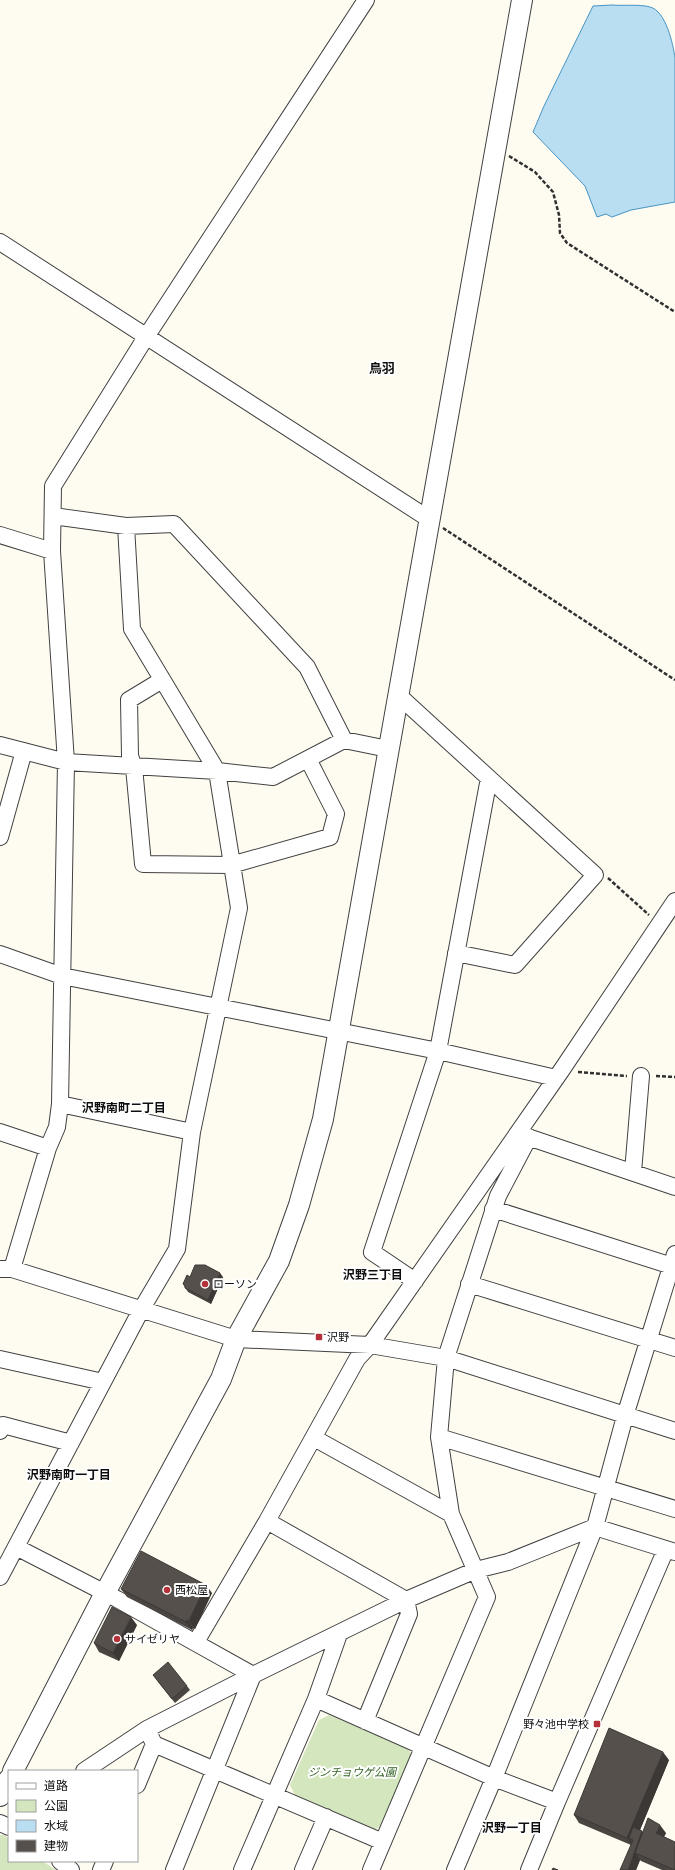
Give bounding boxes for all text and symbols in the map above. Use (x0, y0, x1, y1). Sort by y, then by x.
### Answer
district label: 鳥羽 (369, 360, 395, 377)
district label: 沢野南町二丁目 (82, 1100, 166, 1116)
district label: 沢野三丁目 (343, 1267, 403, 1283)
place label: ローソン (213, 1277, 257, 1292)
marker: ローソン (200, 1279, 210, 1289)
place label: 沢野 (327, 1330, 349, 1345)
marker: 沢野 (314, 1332, 324, 1342)
district label: 沢野南町一丁目 (27, 1467, 111, 1483)
place label: 西松屋 (175, 1583, 208, 1598)
marker: 西松屋 (162, 1585, 172, 1595)
place label: サイゼリヤ (125, 1632, 180, 1647)
marker: サイゼリヤ (112, 1634, 122, 1644)
place label: 野々池中学校 (523, 1717, 589, 1732)
marker: 野々池中学校 (592, 1719, 602, 1729)
park label: ジンチョウゲ公園 (308, 1765, 398, 1780)
legend (8, 1770, 138, 1862)
text: 道路 (44, 1778, 68, 1794)
text: 公園 (44, 1798, 68, 1814)
text: 水域 (44, 1818, 68, 1834)
district label: 沢野一丁目 (482, 1820, 542, 1836)
text: 建物 (44, 1838, 68, 1854)

